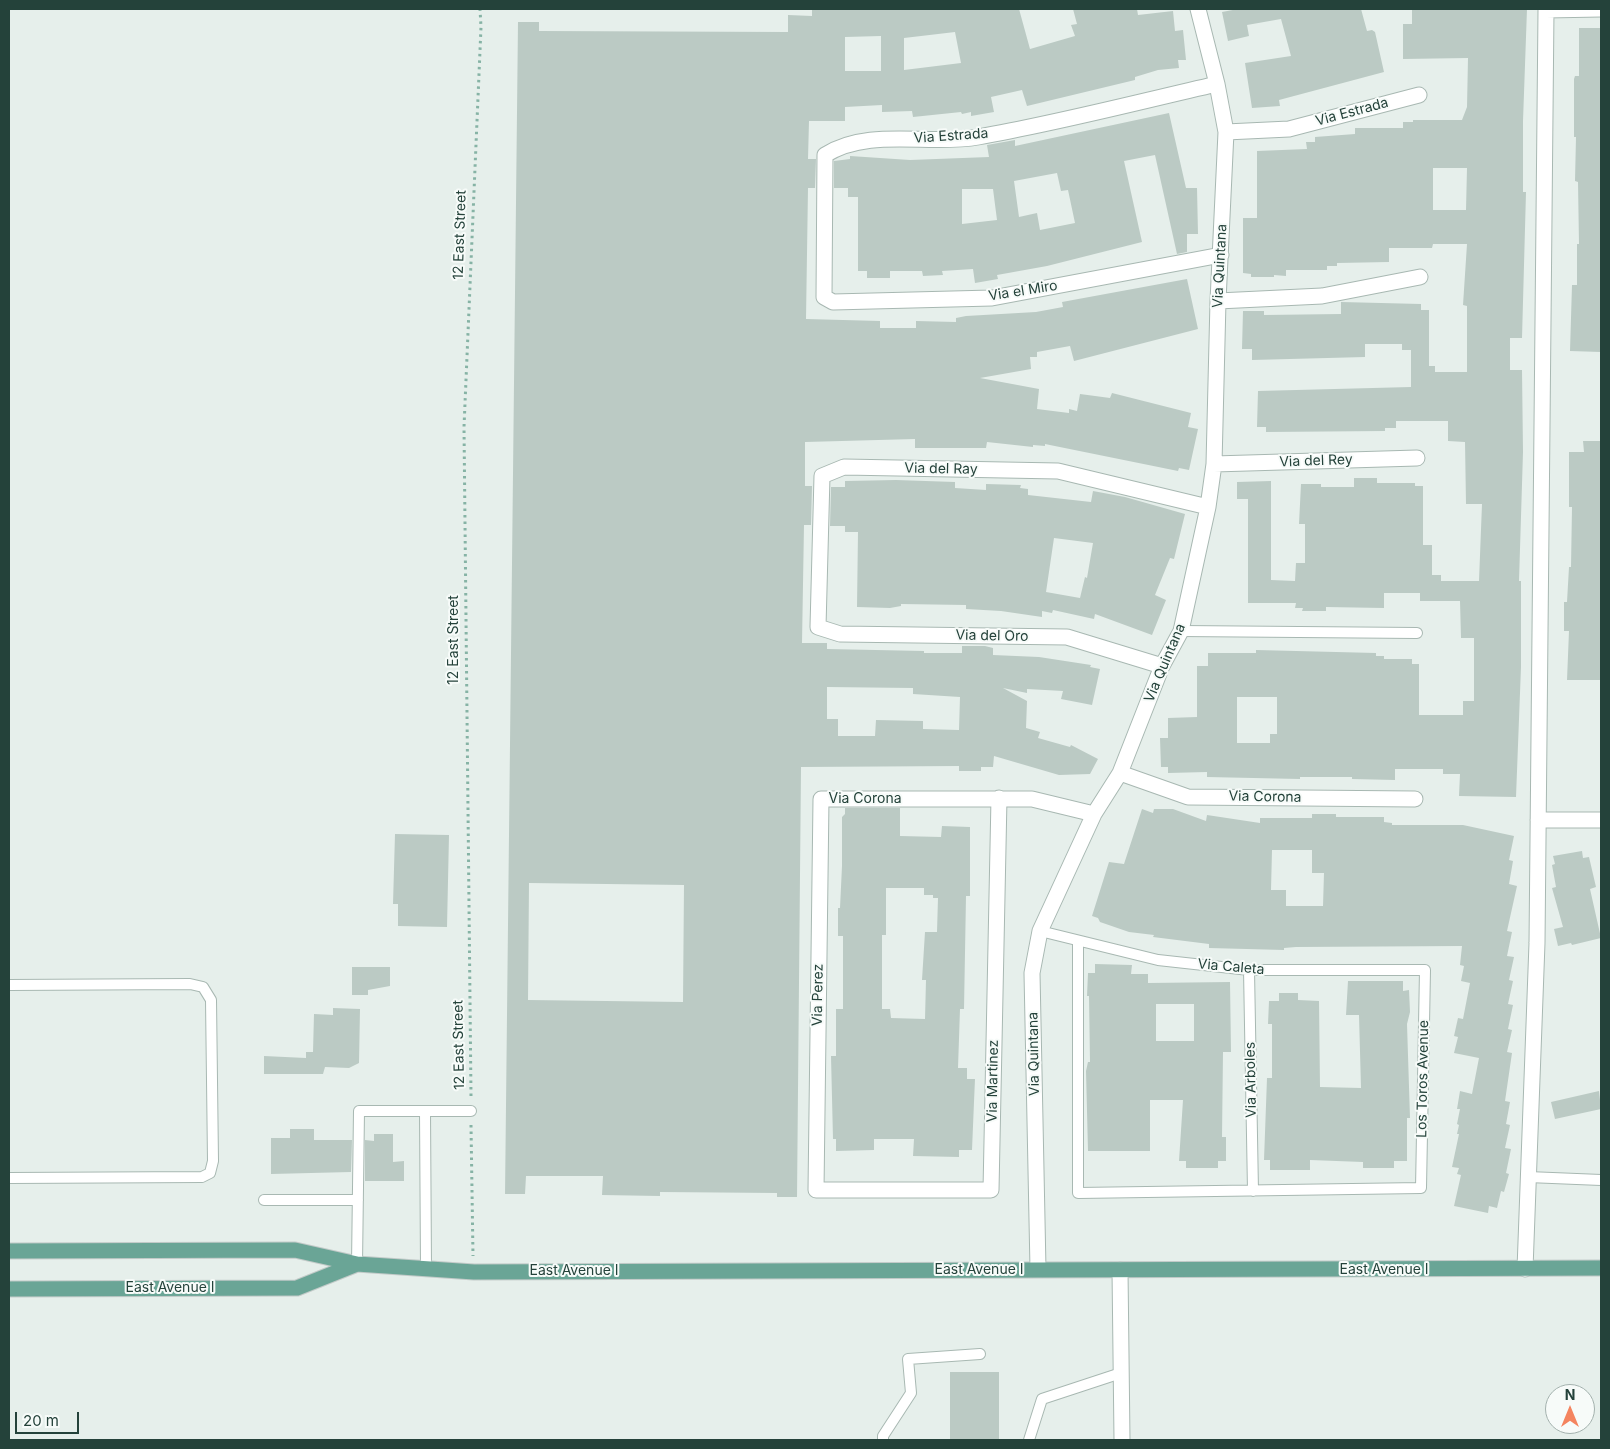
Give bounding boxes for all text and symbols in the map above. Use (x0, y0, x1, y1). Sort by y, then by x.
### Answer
street label: Via Estrada (1314, 94, 1390, 130)
street label: Via Estrada (913, 125, 989, 147)
street label: 12 East Street (450, 190, 470, 280)
street label: Via Quintana (1209, 224, 1231, 308)
street label: Via el Miro (987, 277, 1059, 305)
street label: Via del Rey (1279, 451, 1353, 471)
street label: Via del Ray (904, 460, 978, 478)
street label: 12 East Street (446, 595, 462, 685)
street label: Via Quintana (1141, 621, 1189, 705)
street label: Via del Oro (955, 627, 1029, 645)
street label: Via Corona (1228, 788, 1302, 806)
street label: Via Corona (828, 791, 902, 807)
street label: Via Caleta (1197, 956, 1265, 978)
street label: Via Perez (809, 964, 827, 1026)
street label: 12 East Street (450, 1000, 468, 1090)
street label: Via Quintana (1025, 1012, 1043, 1096)
street label: Los Toros Avenue (1414, 1020, 1432, 1138)
street label: Via Martinez (984, 1039, 1002, 1123)
street label: Via Arboles (1242, 1042, 1260, 1118)
street label: East Avenue I (934, 1262, 1024, 1278)
street label: East Avenue I (1339, 1262, 1429, 1278)
street label: East Avenue I (529, 1263, 619, 1279)
street label: East Avenue I (125, 1280, 215, 1296)
north arrow (1545, 1384, 1595, 1434)
text: N (1565, 1386, 1575, 1403)
scale bar (18, 1402, 81, 1434)
text: 20 m (23, 1411, 59, 1430)

